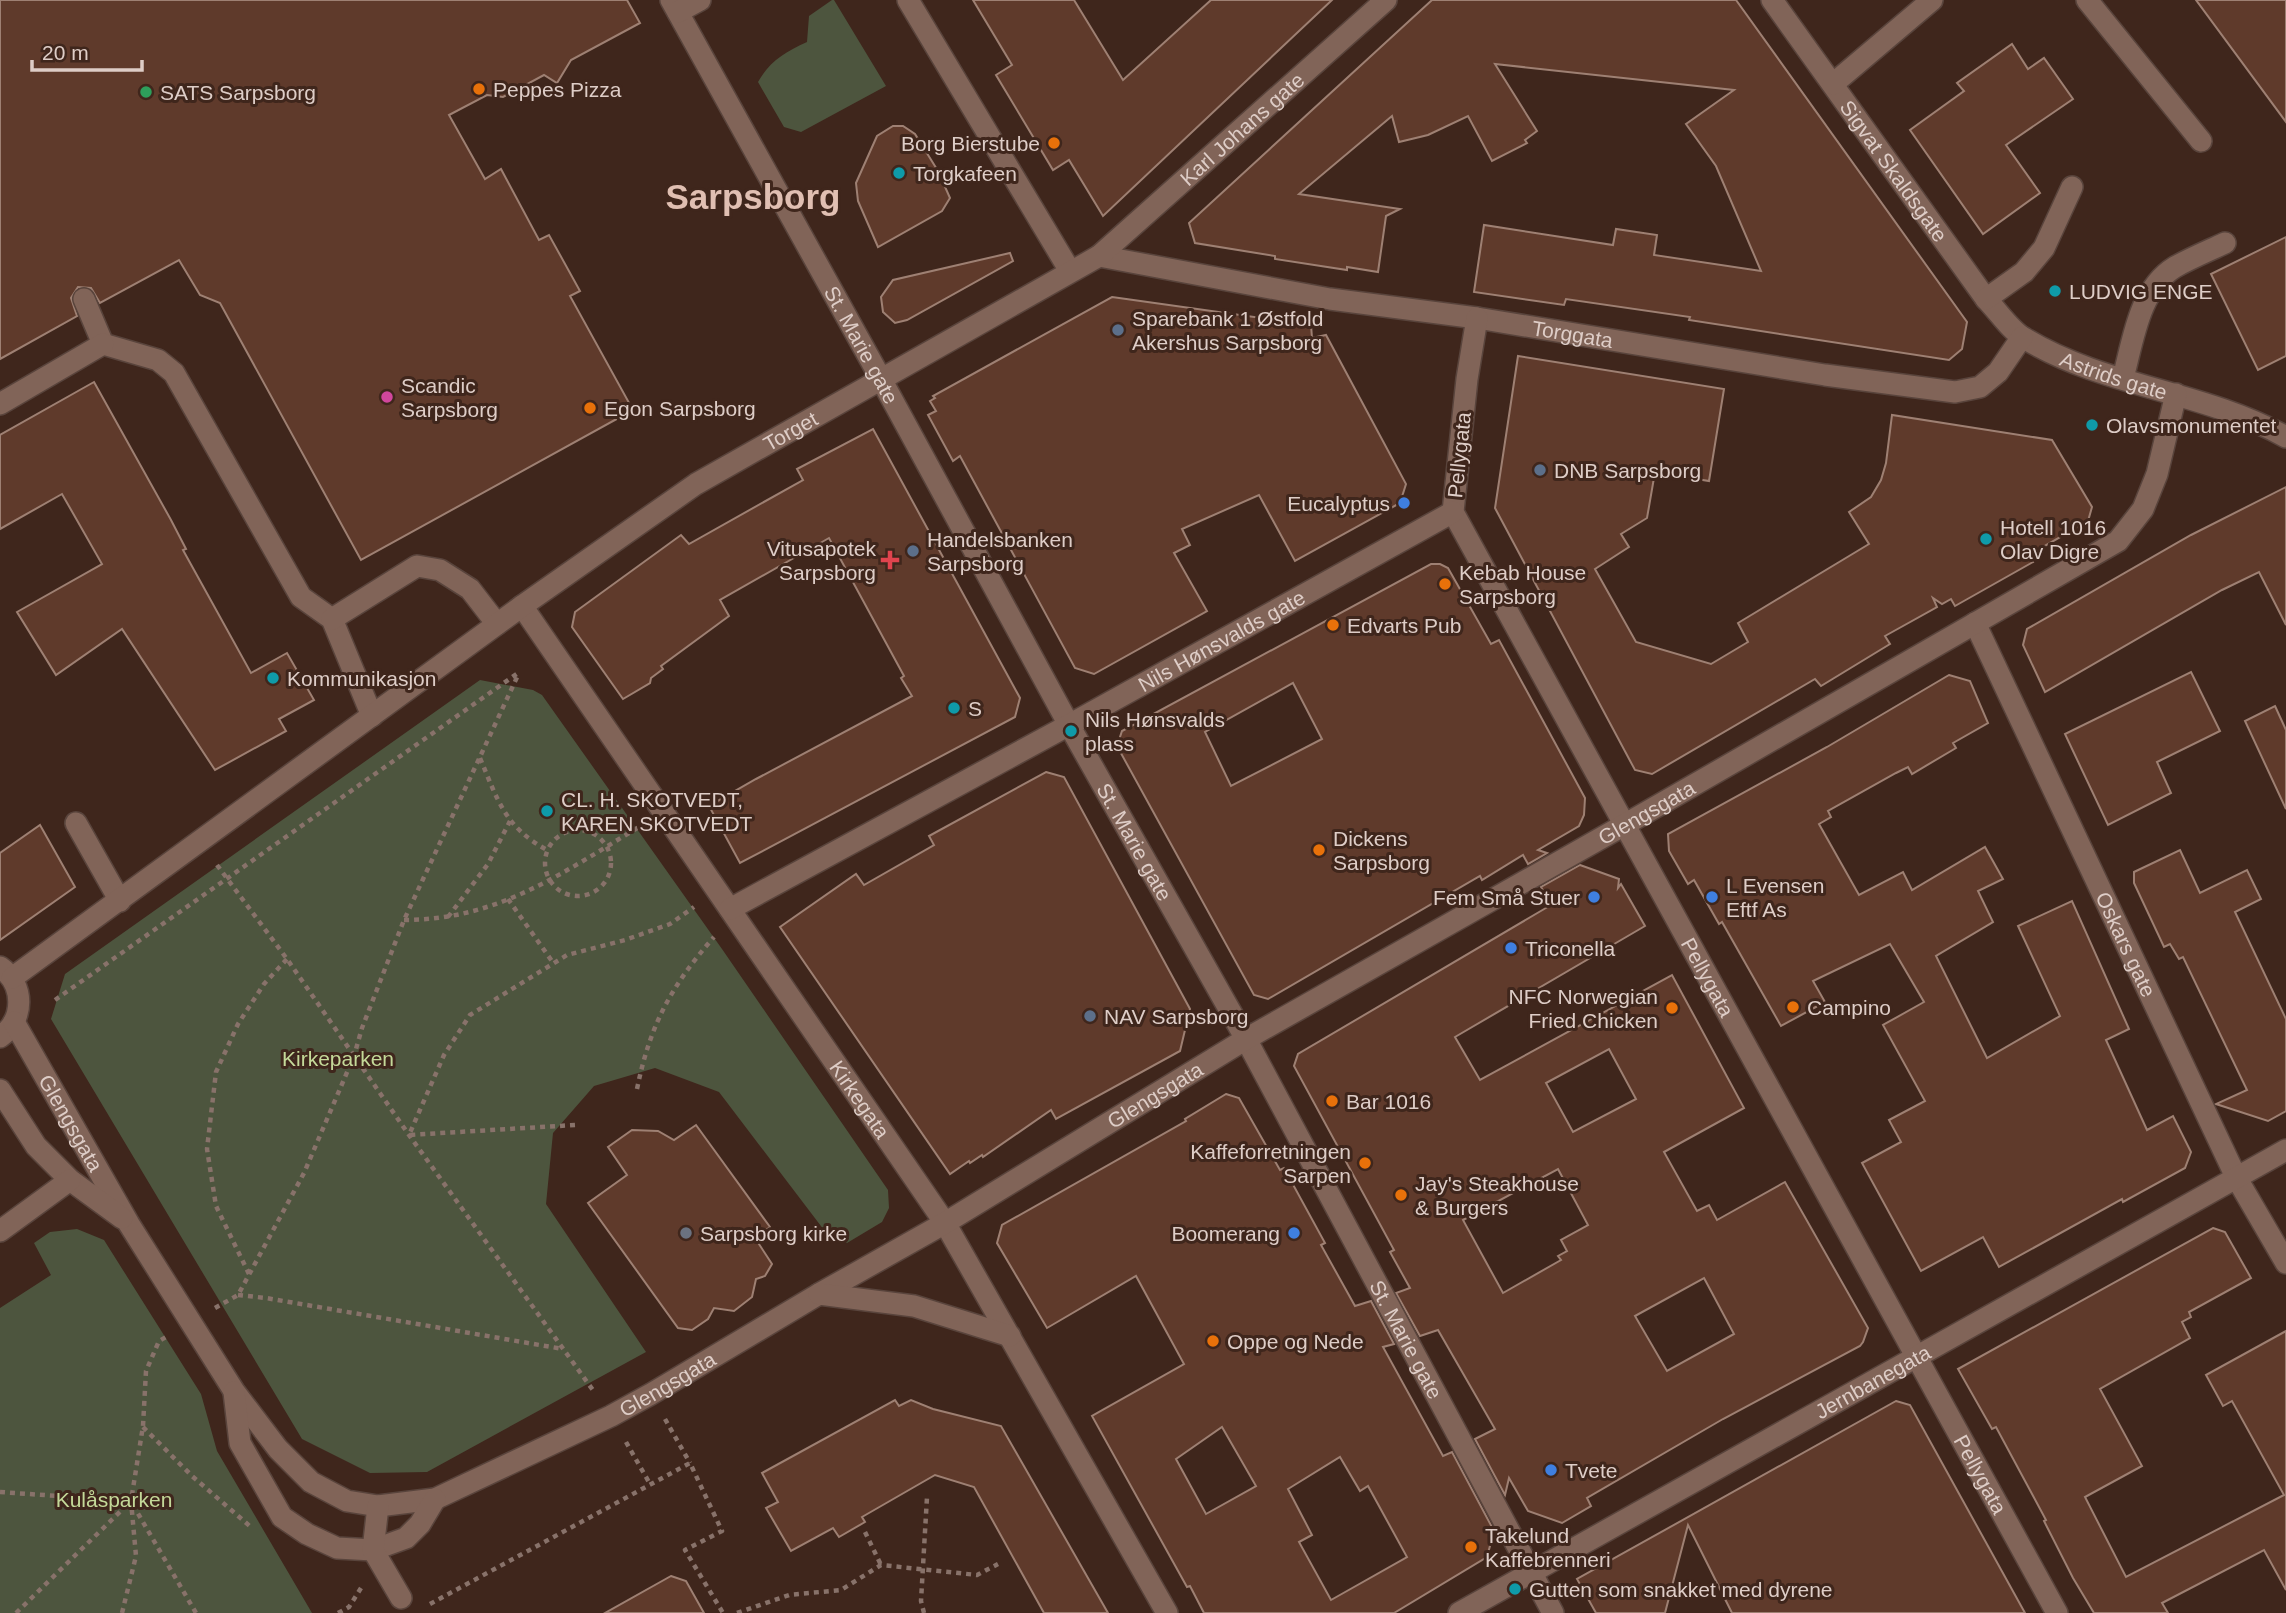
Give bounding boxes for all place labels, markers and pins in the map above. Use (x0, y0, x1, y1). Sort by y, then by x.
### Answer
place label: Peppes Pizza (493, 78, 622, 101)
place label: SATS Sarpsborg (160, 81, 316, 104)
marker: Peppes Pizza (471, 81, 487, 97)
marker: SATS Sarpsborg (138, 84, 154, 100)
place label: Borg Bierstube (901, 132, 1040, 155)
marker: Borg Bierstube (1046, 135, 1062, 151)
place label: Torgkafeen (913, 162, 1017, 185)
marker: Torgkafeen (891, 165, 907, 181)
place label: LUDVIG ENGE (2069, 280, 2213, 303)
marker: LUDVIG ENGE (2047, 283, 2063, 299)
place label: Sparebank 1 Østfold Akershus Sarpsborg (1132, 307, 1323, 354)
marker: Sparebank 1 Østfold Akershus Sarpsborg (1110, 322, 1126, 338)
place label: Scandic Sarpsborg (401, 374, 498, 421)
marker: Scandic Sarpsborg (379, 389, 395, 405)
place label: Egon Sarpsborg (604, 397, 756, 420)
marker: Egon Sarpsborg (582, 400, 598, 416)
place label: Olavsmonumentet (2106, 414, 2277, 437)
marker: Olavsmonumentet (2084, 417, 2100, 433)
place label: DNB Sarpsborg (1554, 459, 1701, 482)
marker: DNB Sarpsborg (1532, 462, 1548, 478)
place label: Eucalyptus (1287, 492, 1390, 515)
marker: Eucalyptus (1396, 495, 1412, 511)
place label: Hotell 1016 Olav Digre (2000, 516, 2106, 563)
place label: Handelsbanken Sarpsborg (927, 528, 1073, 575)
marker: Hotell 1016 Olav Digre (1978, 531, 1994, 547)
place label: Vitusapotek Sarpsborg (767, 537, 876, 584)
marker: Handelsbanken Sarpsborg (905, 543, 921, 559)
marker: Vitusapotek Sarpsborg (882, 552, 898, 568)
place label: Kebab House Sarpsborg (1459, 561, 1586, 608)
marker: Kebab House Sarpsborg (1437, 576, 1453, 592)
place label: Edvarts Pub (1347, 614, 1461, 637)
marker: Edvarts Pub (1325, 617, 1341, 633)
place label: Kommunikasjon (287, 667, 436, 690)
marker: Kommunikasjon (265, 670, 281, 686)
place label: S (968, 697, 982, 720)
marker: S (946, 700, 962, 716)
place label: Nils Hønsvalds plass (1085, 708, 1225, 755)
marker: Nils Hønsvalds plass (1063, 723, 1079, 739)
place label: CL. H. SKOTVEDT, KAREN SKOTVEDT (561, 788, 753, 835)
marker: CL. H. SKOTVEDT, KAREN SKOTVEDT (539, 803, 555, 819)
place label: Dickens Sarpsborg (1333, 827, 1430, 874)
marker: Dickens Sarpsborg (1311, 842, 1327, 858)
place label: L Evensen Eftf As (1726, 874, 1824, 921)
place label: Fem Små Stuer (1433, 886, 1580, 909)
marker: Fem Små Stuer (1586, 889, 1602, 905)
marker: L Evensen Eftf As (1704, 889, 1720, 905)
place label: Triconella (1525, 937, 1616, 960)
marker: Triconella (1503, 940, 1519, 956)
place label: NFC Norwegian Fried Chicken (1509, 985, 1658, 1032)
place label: Campino (1807, 996, 1891, 1019)
marker: Campino (1785, 999, 1801, 1015)
marker: NFC Norwegian Fried Chicken (1664, 1000, 1680, 1016)
place label: NAV Sarpsborg (1104, 1005, 1248, 1028)
marker: NAV Sarpsborg (1082, 1008, 1098, 1024)
place label: Bar 1016 (1346, 1090, 1431, 1113)
marker: Bar 1016 (1324, 1093, 1340, 1109)
place label: Kaffeforretningen Sarpen (1190, 1140, 1351, 1187)
marker: Kaffeforretningen Sarpen (1357, 1155, 1373, 1171)
place label: Jay's Steakhouse & Burgers (1415, 1172, 1579, 1219)
marker: Jay's Steakhouse & Burgers (1393, 1187, 1409, 1203)
place label: Sarpsborg kirke (700, 1222, 847, 1245)
place label: Boomerang (1171, 1222, 1280, 1245)
marker: Sarpsborg kirke (678, 1225, 694, 1241)
marker: Boomerang (1286, 1225, 1302, 1241)
place label: Oppe og Nede (1227, 1330, 1364, 1353)
marker: Oppe og Nede (1205, 1333, 1221, 1349)
place label: Tvete (1565, 1459, 1618, 1482)
marker: Tvete (1543, 1462, 1559, 1478)
place label: Takelund Kaffebrenneri (1485, 1524, 1611, 1571)
marker: Takelund Kaffebrenneri (1463, 1539, 1479, 1555)
place label: Gutten som snakket med dyrene (1529, 1578, 1833, 1601)
marker: Gutten som snakket med dyrene (1507, 1581, 1523, 1597)

